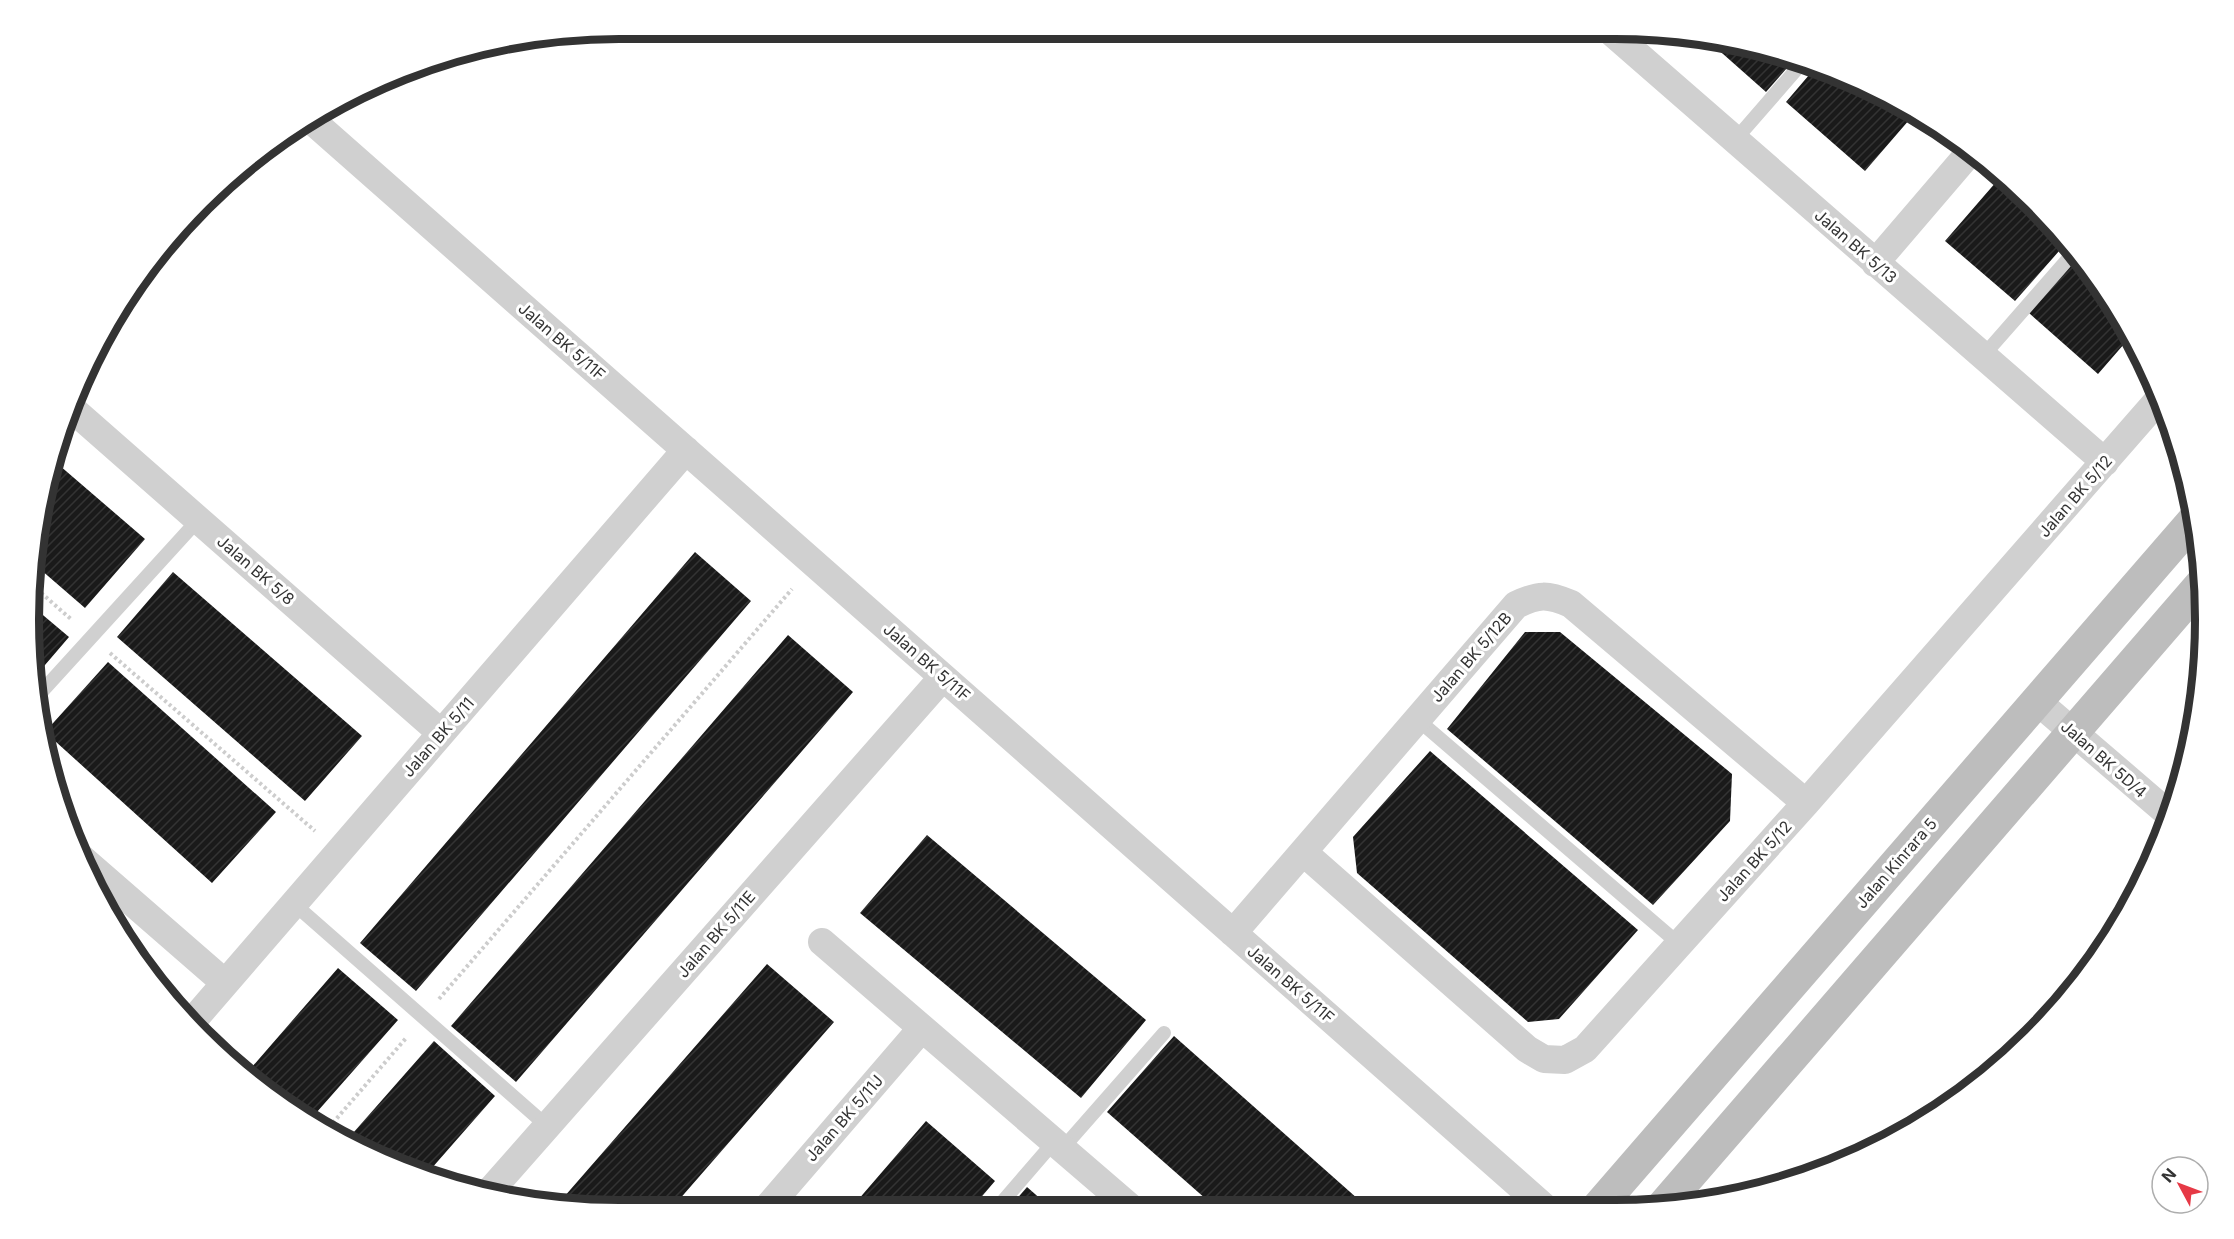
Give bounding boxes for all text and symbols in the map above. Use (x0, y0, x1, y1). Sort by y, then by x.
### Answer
street label: Jalan BK 5/13 (1811, 205, 1901, 287)
street label: Jalan BK 5/11F (514, 298, 610, 384)
street label: Jalan BK 5/12 (2034, 451, 2116, 541)
street label: Jalan BK 5/8 (213, 531, 299, 609)
street label: Jalan BK 5/12B (1426, 608, 1516, 706)
street label: Jalan BK 5/11F (879, 619, 975, 705)
street label: Jalan BK 5/11 (398, 693, 478, 781)
street label: Jalan BK 5D/4 (2057, 716, 2151, 802)
street label: Jalan Kinrara 5 (1851, 814, 1941, 912)
street label: Jalan BK 5/12 (1712, 816, 1796, 906)
street label: Jalan BK 5/11E (673, 886, 759, 982)
street label: Jalan BK 5/11F (1243, 941, 1339, 1027)
street label: Jalan BK 5/11J (801, 1071, 887, 1165)
north arrow (2150, 1155, 2210, 1215)
text: N (2157, 1164, 2180, 1186)

